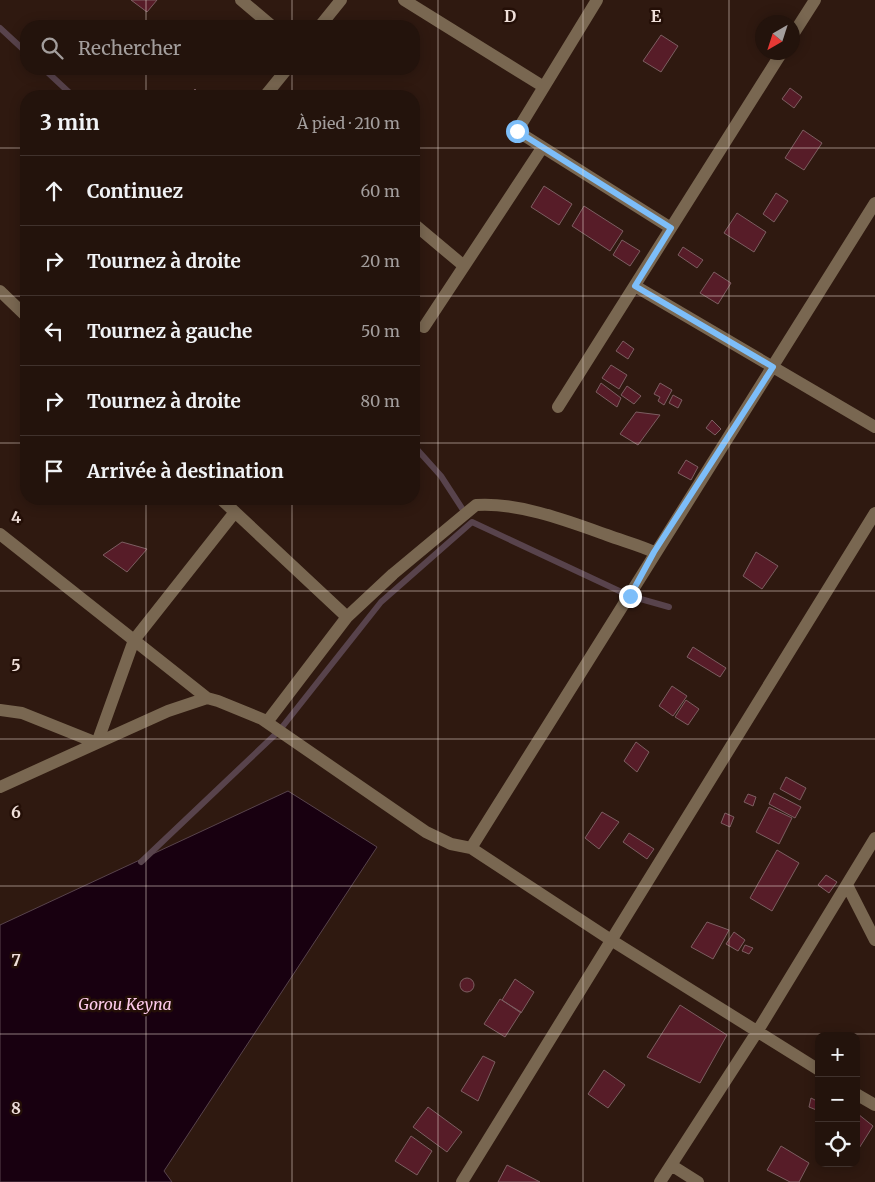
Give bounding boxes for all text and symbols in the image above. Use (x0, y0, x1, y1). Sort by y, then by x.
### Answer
text: D (504, 6, 516, 26)
text: E (651, 6, 662, 26)
north arrow (755, 15, 800, 60)
search box (20, 20, 420, 75)
icon: search (38, 34, 66, 62)
text: Rechercher (78, 36, 181, 60)
text: 3 min (40, 109, 99, 136)
text: À pied · 210 m (297, 113, 400, 133)
route start (506, 120, 529, 143)
icon: ahead (40, 177, 68, 205)
text: Continuez (87, 179, 183, 203)
text: 60 m (360, 181, 400, 201)
icon: right (40, 247, 68, 275)
text: Tournez à droite (87, 249, 241, 273)
text: 20 m (361, 251, 400, 271)
icon: left (40, 317, 68, 345)
text: Tournez à gauche (87, 319, 252, 343)
text: 50 m (361, 321, 400, 341)
icon: right (40, 387, 68, 415)
text: Tournez à droite (87, 389, 241, 413)
text: 80 m (361, 391, 400, 411)
icon: arrive (40, 457, 68, 485)
text: Arrivée à destination (87, 459, 284, 483)
text: 4 (11, 507, 21, 527)
route end (619, 585, 642, 608)
text: 5 (11, 655, 21, 675)
text: 6 (11, 802, 21, 822)
text: 7 (11, 950, 21, 970)
water label: Gorou Keyna (78, 994, 172, 1014)
map controls (815, 1032, 860, 1167)
button: + (815, 1032, 860, 1077)
button: − (815, 1077, 860, 1122)
text: 8 (11, 1098, 21, 1118)
button: locate (815, 1122, 860, 1167)

